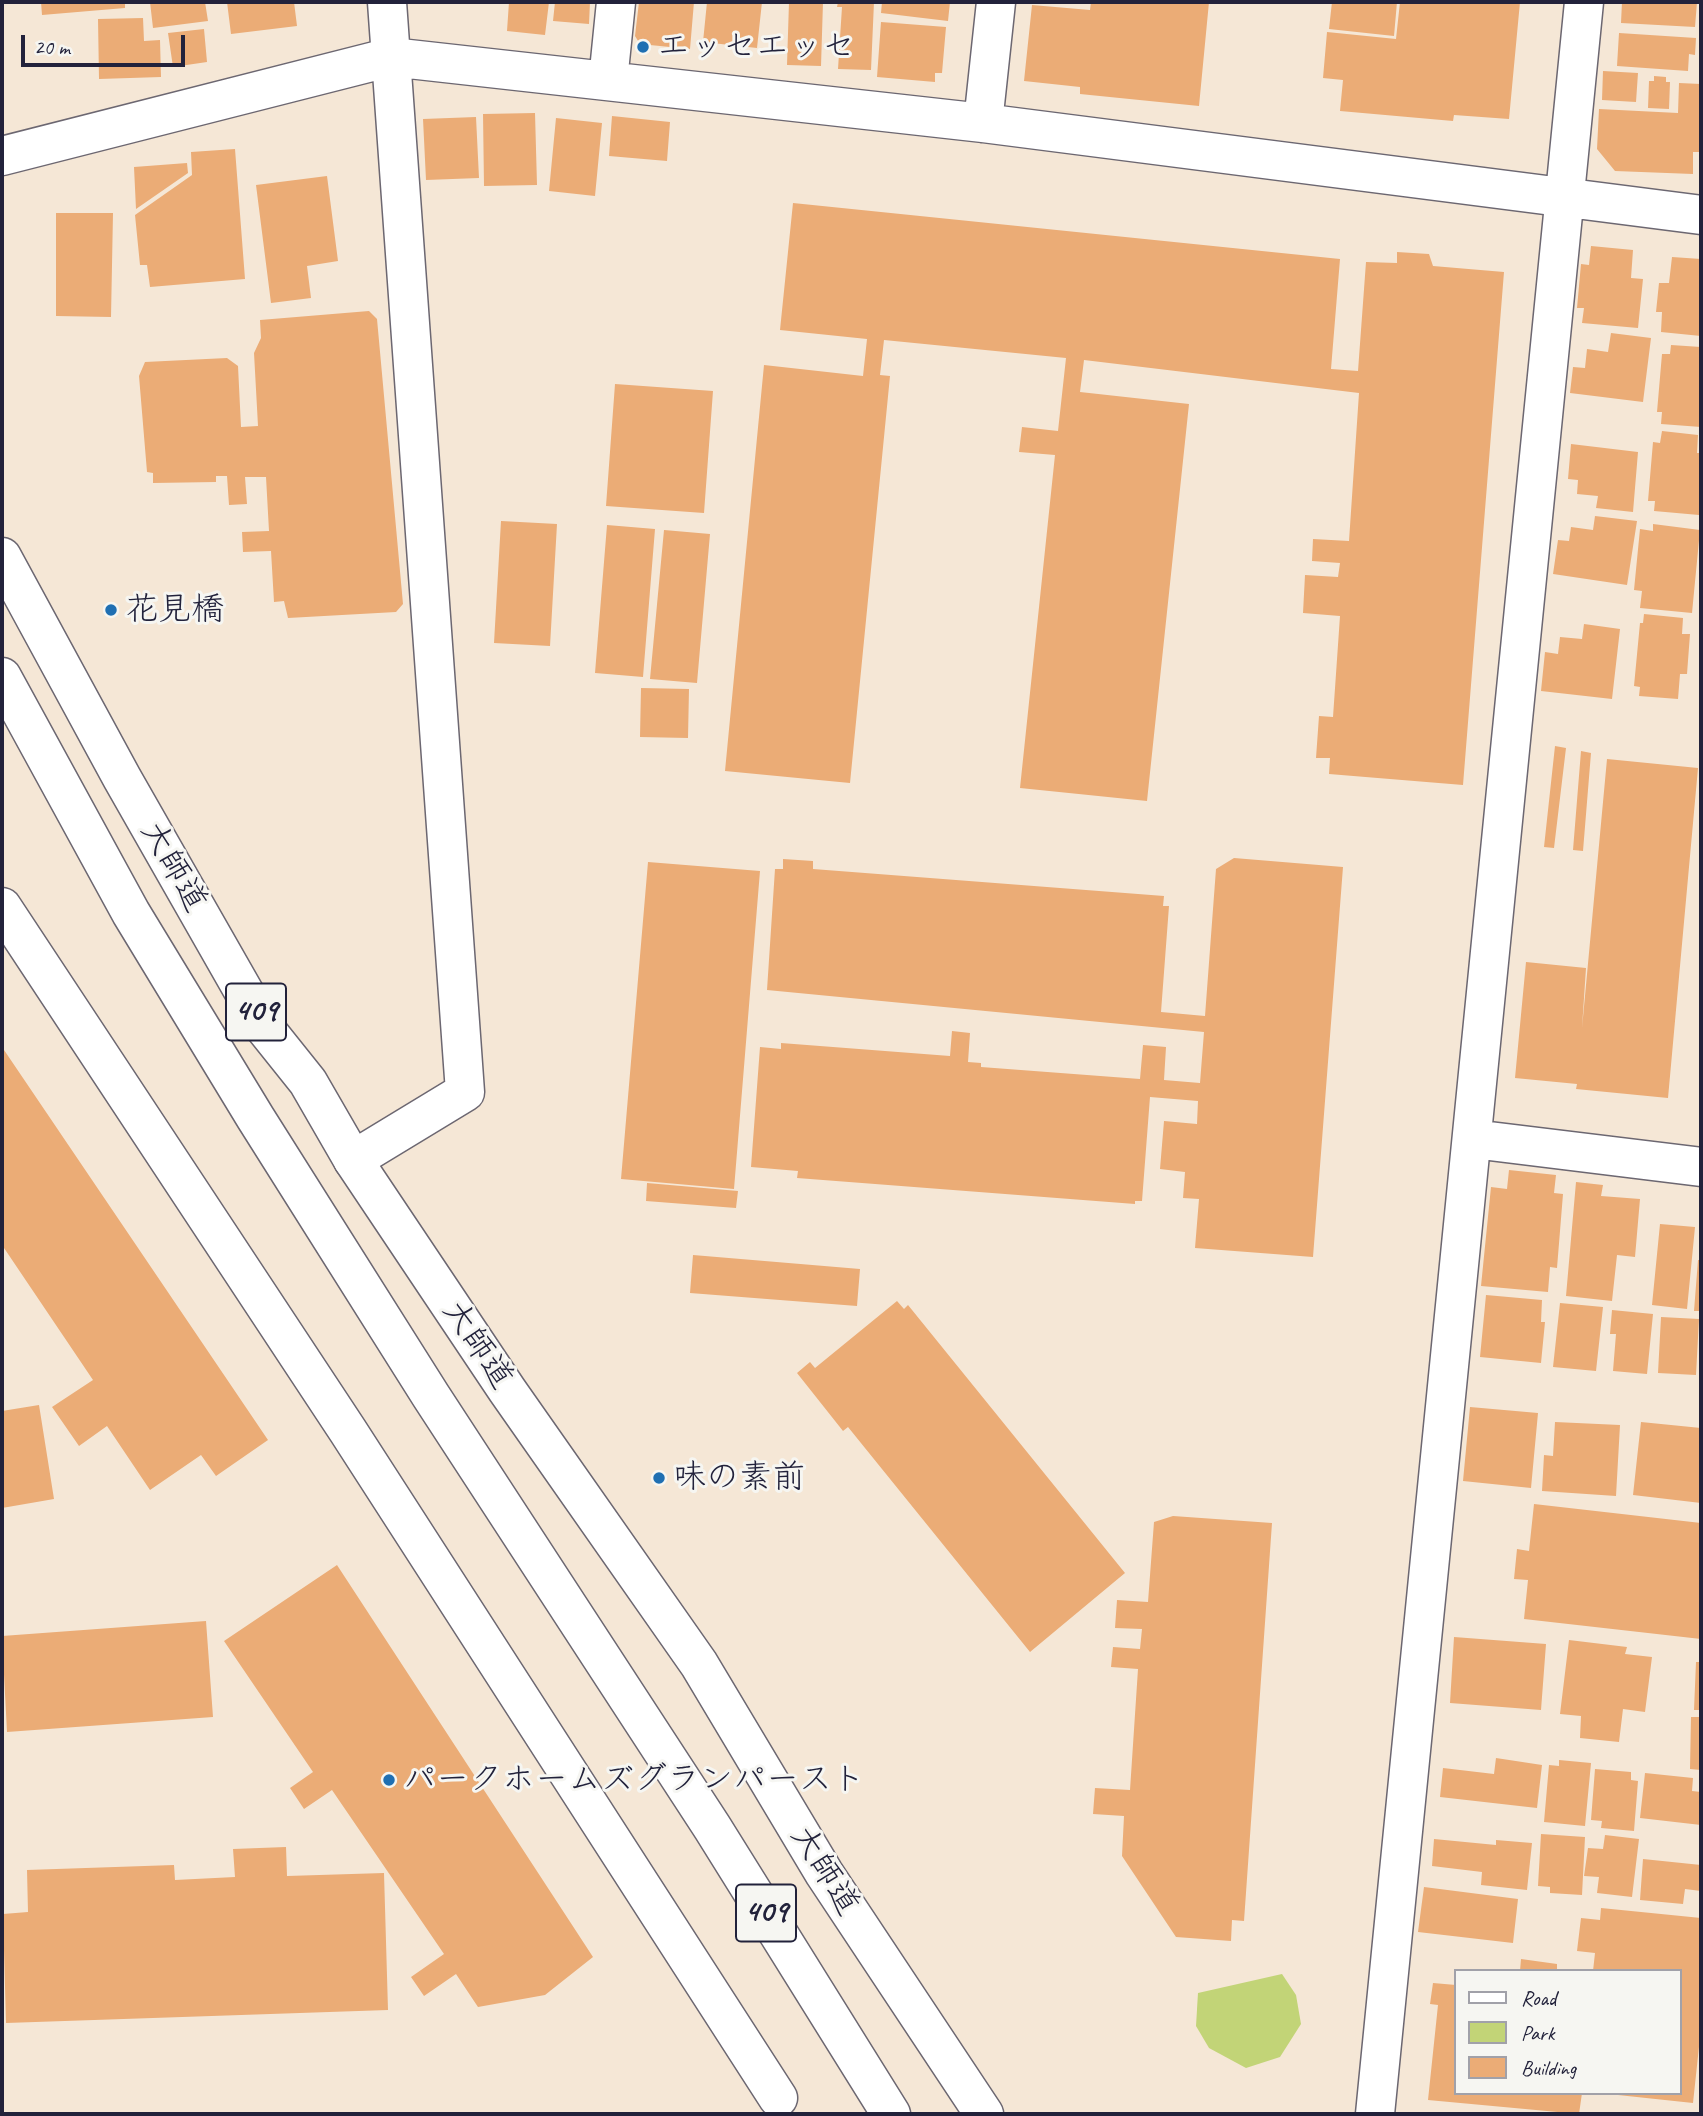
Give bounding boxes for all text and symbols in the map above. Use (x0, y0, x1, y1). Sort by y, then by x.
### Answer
scale bar (24, 21, 189, 65)
place label: エッセエッセ (657, 27, 855, 67)
text: 20 m (34, 34, 70, 60)
marker: エッセエッセ (635, 39, 651, 55)
place label: 花見橋 (125, 590, 224, 630)
marker: 花見橋 (103, 602, 119, 618)
street label: 大師道 (131, 814, 215, 920)
road number: 409 (226, 984, 286, 1041)
street label: 大師道 (433, 1293, 521, 1397)
place label: 味の素前 (673, 1458, 805, 1498)
marker: 味の素前 (651, 1470, 667, 1486)
place label: パークホームズグランパースト (403, 1760, 865, 1800)
marker: パークホームズグランパースト (381, 1772, 397, 1788)
street label: 大師道 (781, 1819, 867, 1923)
road number: 409 (736, 1884, 796, 1941)
legend (1454, 1969, 1682, 2095)
text: Road (1521, 1985, 1556, 2011)
text: Park (1521, 2020, 1554, 2046)
text: Building (1521, 2055, 1576, 2081)

